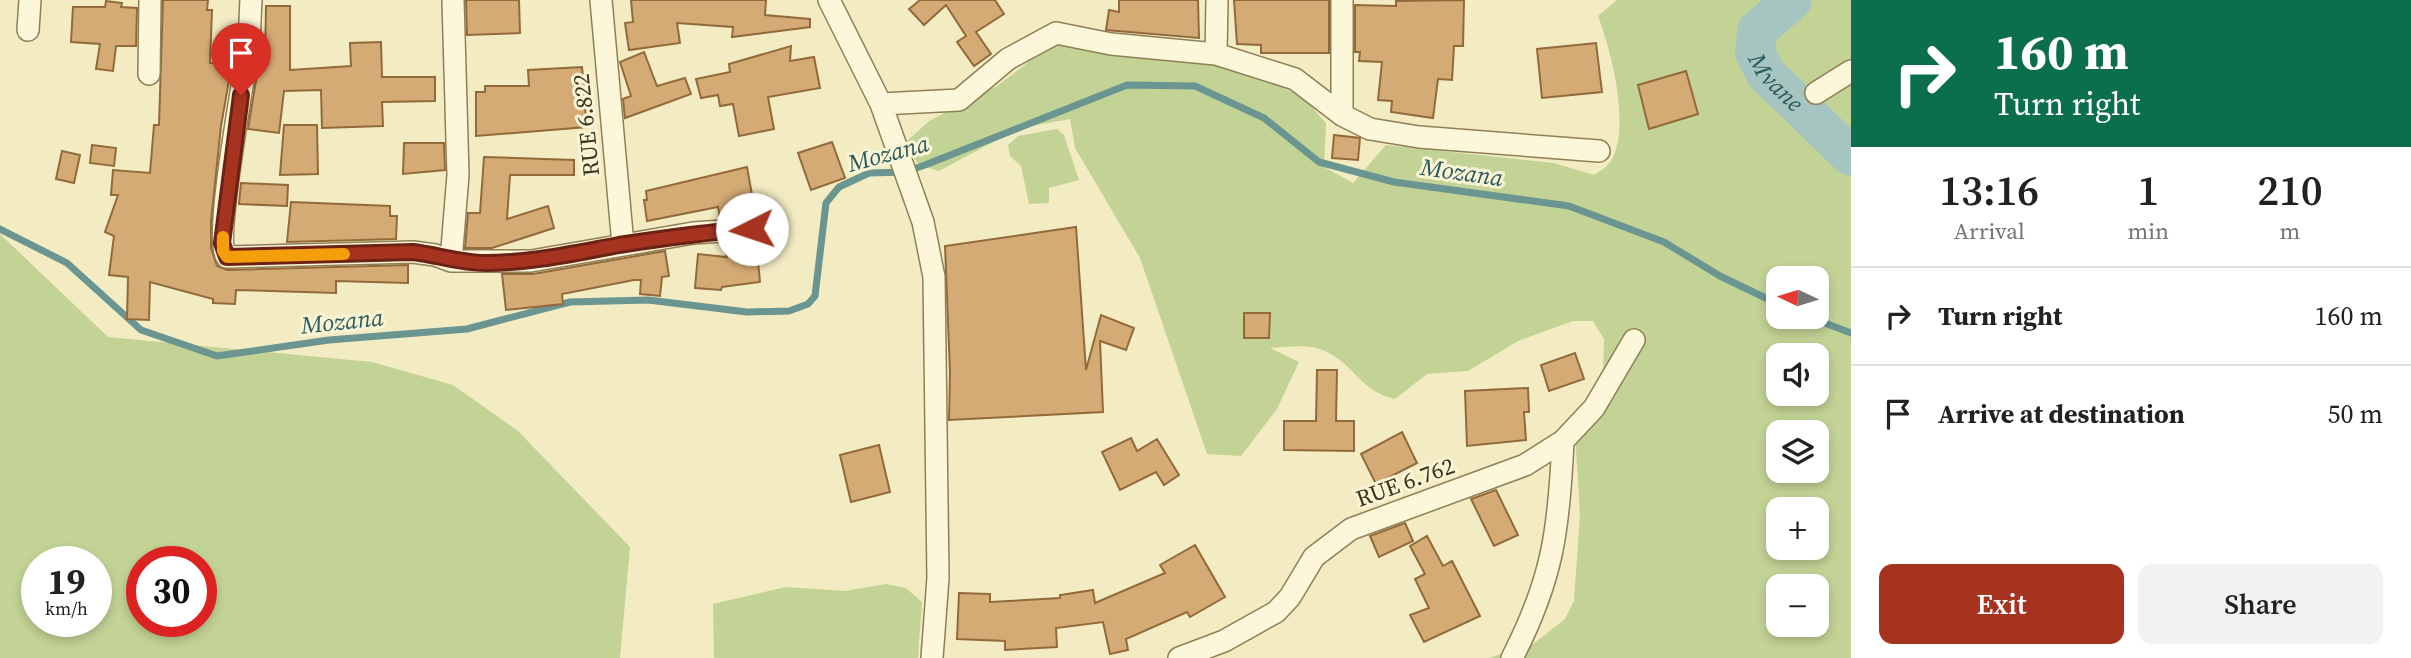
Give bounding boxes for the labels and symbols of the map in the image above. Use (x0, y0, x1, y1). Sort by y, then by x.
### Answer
pin (211, 23, 271, 95)
water label: Mvane (1741, 46, 1811, 119)
street label: RUE 6.822 (565, 72, 607, 178)
water label: Mozana (843, 126, 933, 180)
water label: Mozana (1418, 150, 1506, 194)
position arrow (715, 192, 789, 266)
north arrow (1766, 266, 1829, 329)
water label: Mozana (298, 300, 385, 342)
street label: RUE 6.762 (1351, 449, 1459, 515)
speed limit sign: 30 (126, 546, 217, 637)

